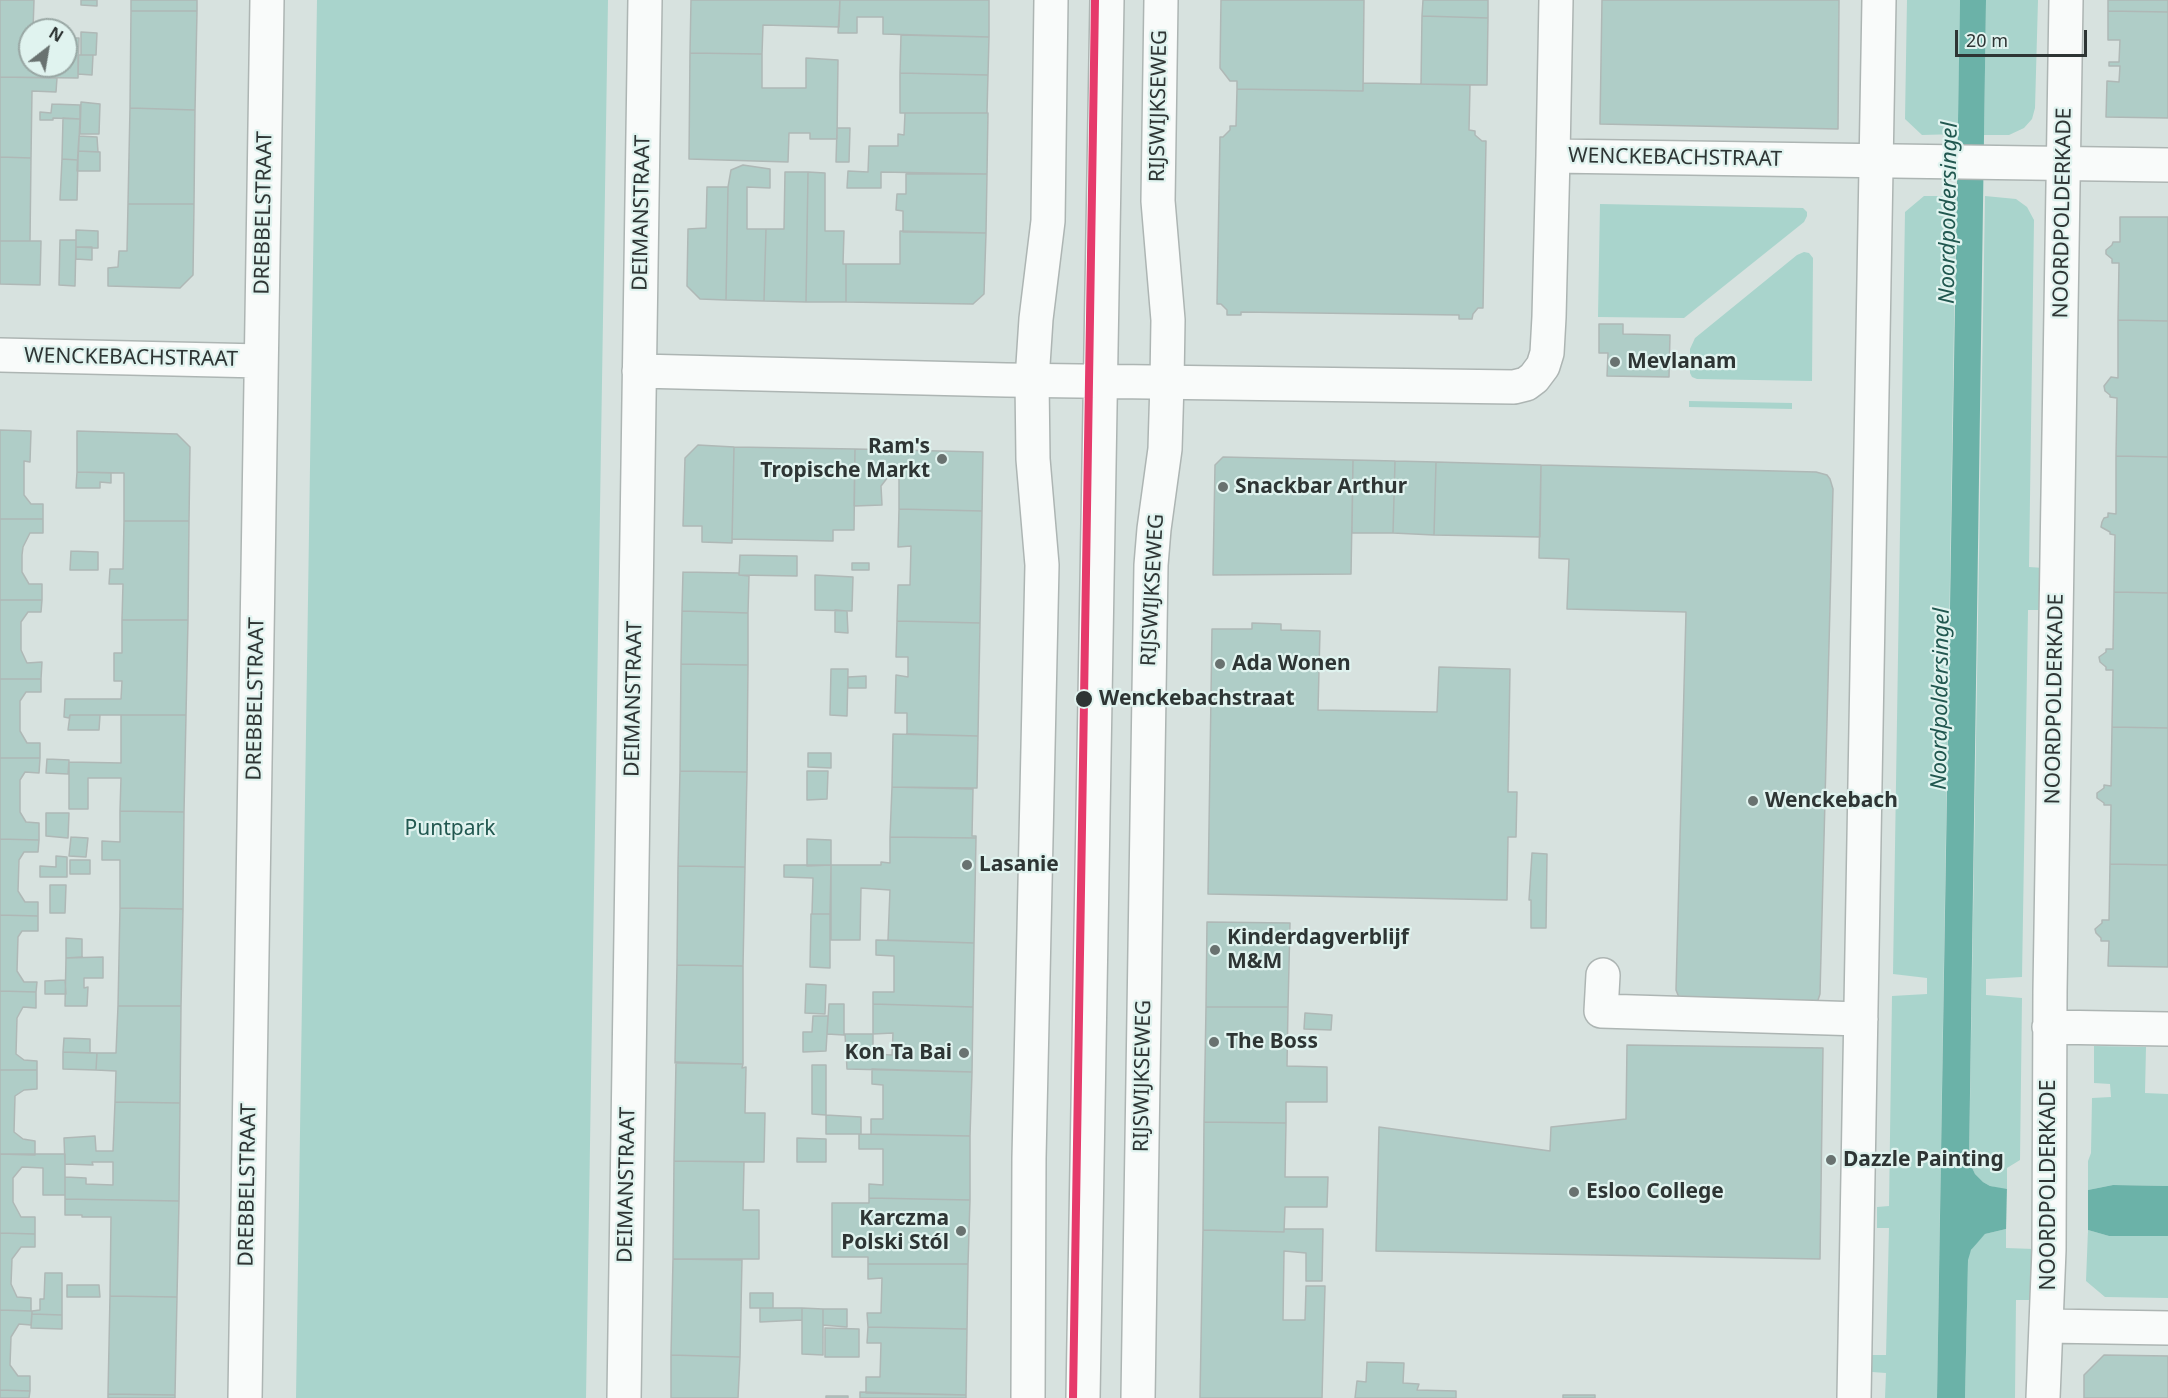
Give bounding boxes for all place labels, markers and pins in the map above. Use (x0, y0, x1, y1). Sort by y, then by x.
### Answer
place label: Mevlanam (1627, 349, 1736, 375)
marker: Mevlanam (1608, 355, 1622, 369)
place label: Ram's Tropische Markt (760, 434, 930, 484)
marker: Ram's Tropische Markt (935, 452, 949, 466)
place label: Snackbar Arthur (1235, 474, 1407, 500)
marker: Snackbar Arthur (1216, 480, 1230, 494)
place label: Ada Wonen (1232, 651, 1351, 677)
marker: Ada Wonen (1213, 657, 1227, 671)
place label: Wenckebachstraat (1099, 686, 1295, 712)
marker: Wenckebachstraat (1074, 689, 1094, 709)
place label: Wenckebach (1765, 788, 1898, 814)
marker: Wenckebach (1746, 794, 1760, 808)
place label: Lasanie (979, 852, 1059, 878)
marker: Lasanie (960, 858, 974, 872)
place label: Kinderdagverblijf M&M (1227, 925, 1409, 975)
marker: Kinderdagverblijf M&M (1208, 943, 1222, 957)
place label: The Boss (1226, 1029, 1318, 1055)
marker: The Boss (1207, 1035, 1221, 1049)
place label: Kon Ta Bai (845, 1040, 952, 1066)
marker: Kon Ta Bai (957, 1046, 971, 1060)
place label: Dazzle Painting (1843, 1147, 2004, 1173)
marker: Dazzle Painting (1824, 1153, 1838, 1167)
place label: Esloo College (1586, 1179, 1724, 1205)
marker: Esloo College (1567, 1185, 1581, 1199)
place label: Karczma Polski Stól (841, 1206, 949, 1256)
marker: Karczma Polski Stól (954, 1224, 968, 1238)

